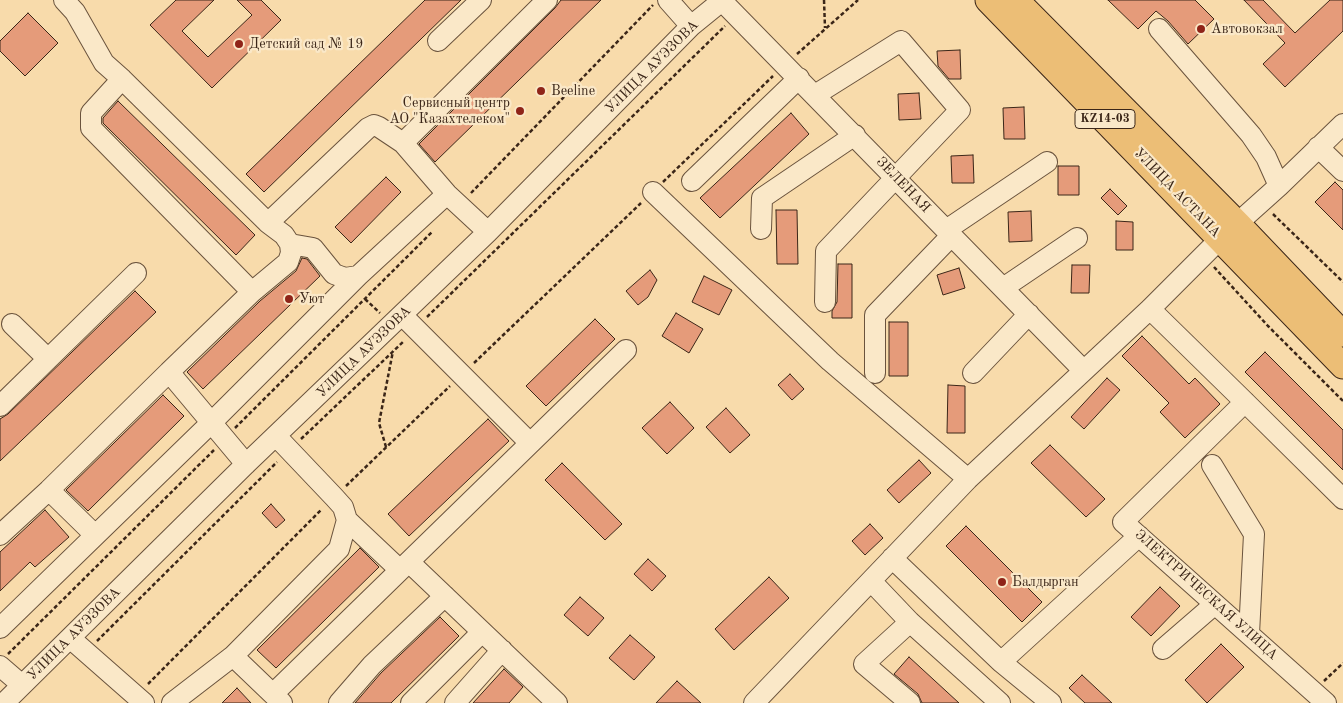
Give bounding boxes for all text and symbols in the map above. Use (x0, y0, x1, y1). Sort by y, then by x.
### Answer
street label: УЛИЦА АУЭЗОВА (602, 17, 702, 117)
place label: Автовокзал (1211, 21, 1283, 37)
marker: Автовокзал (1195, 23, 1207, 35)
place label: Детский сад № 19 (249, 36, 363, 52)
marker: Детский сад № 19 (233, 38, 245, 50)
place label: Beeline (551, 83, 595, 99)
marker: Beeline (535, 85, 547, 97)
place label: Сервисный центр АО "Казахтелеком" (389, 95, 510, 128)
marker: Сервисный центр АО "Казахтелеком" (514, 105, 526, 117)
road number: KZ14-03 (1075, 110, 1135, 128)
street label: УЛИЦА АСТАНА (1130, 145, 1224, 241)
street label: ЗЕЛЕНАЯ (872, 154, 934, 216)
place label: Уют (299, 291, 324, 307)
marker: Уют (283, 293, 295, 305)
street label: УЛИЦА АУЭЗОВА (313, 303, 415, 401)
street label: ЭЛЕКТРИЧЕСКАЯ УЛИЦА (1131, 526, 1281, 664)
place label: Балдырган (1012, 574, 1079, 590)
marker: Балдырган (996, 576, 1008, 588)
street label: УЛИЦА АУЭЗОВА (24, 584, 124, 684)

